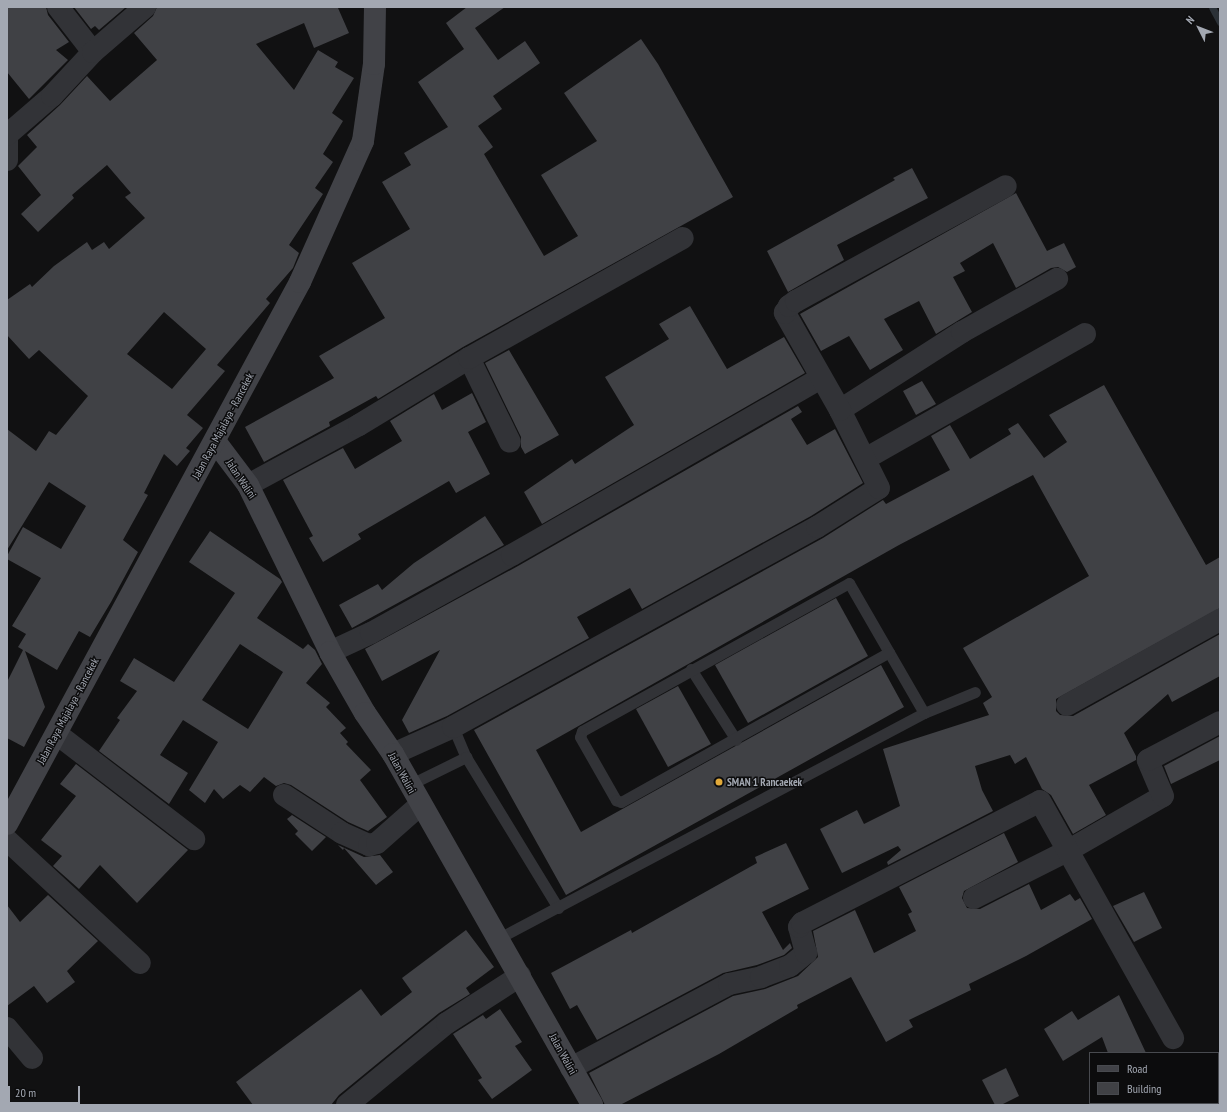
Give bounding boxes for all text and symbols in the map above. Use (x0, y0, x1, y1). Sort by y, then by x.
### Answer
north arrow (1179, 8, 1219, 48)
text: N (1183, 13, 1197, 27)
street label: Jalan Raya Majalaya - Rancekek (189, 370, 257, 482)
street label: Jalan Walini (223, 457, 259, 501)
street label: Jalan Raya Majalaya - Rancekek (34, 655, 102, 767)
street label: Jalan Walini (385, 750, 419, 796)
place label: SMAN 1 Rancaekek (727, 775, 802, 789)
marker: SMAN 1 Rancaekek (714, 777, 724, 787)
street label: Jalan Walini (546, 1031, 580, 1077)
legend (1089, 1052, 1219, 1104)
text: Road (1127, 1061, 1147, 1076)
scale bar (10, 1078, 82, 1104)
text: Building (1127, 1081, 1162, 1096)
text: 20 m (15, 1085, 36, 1100)

